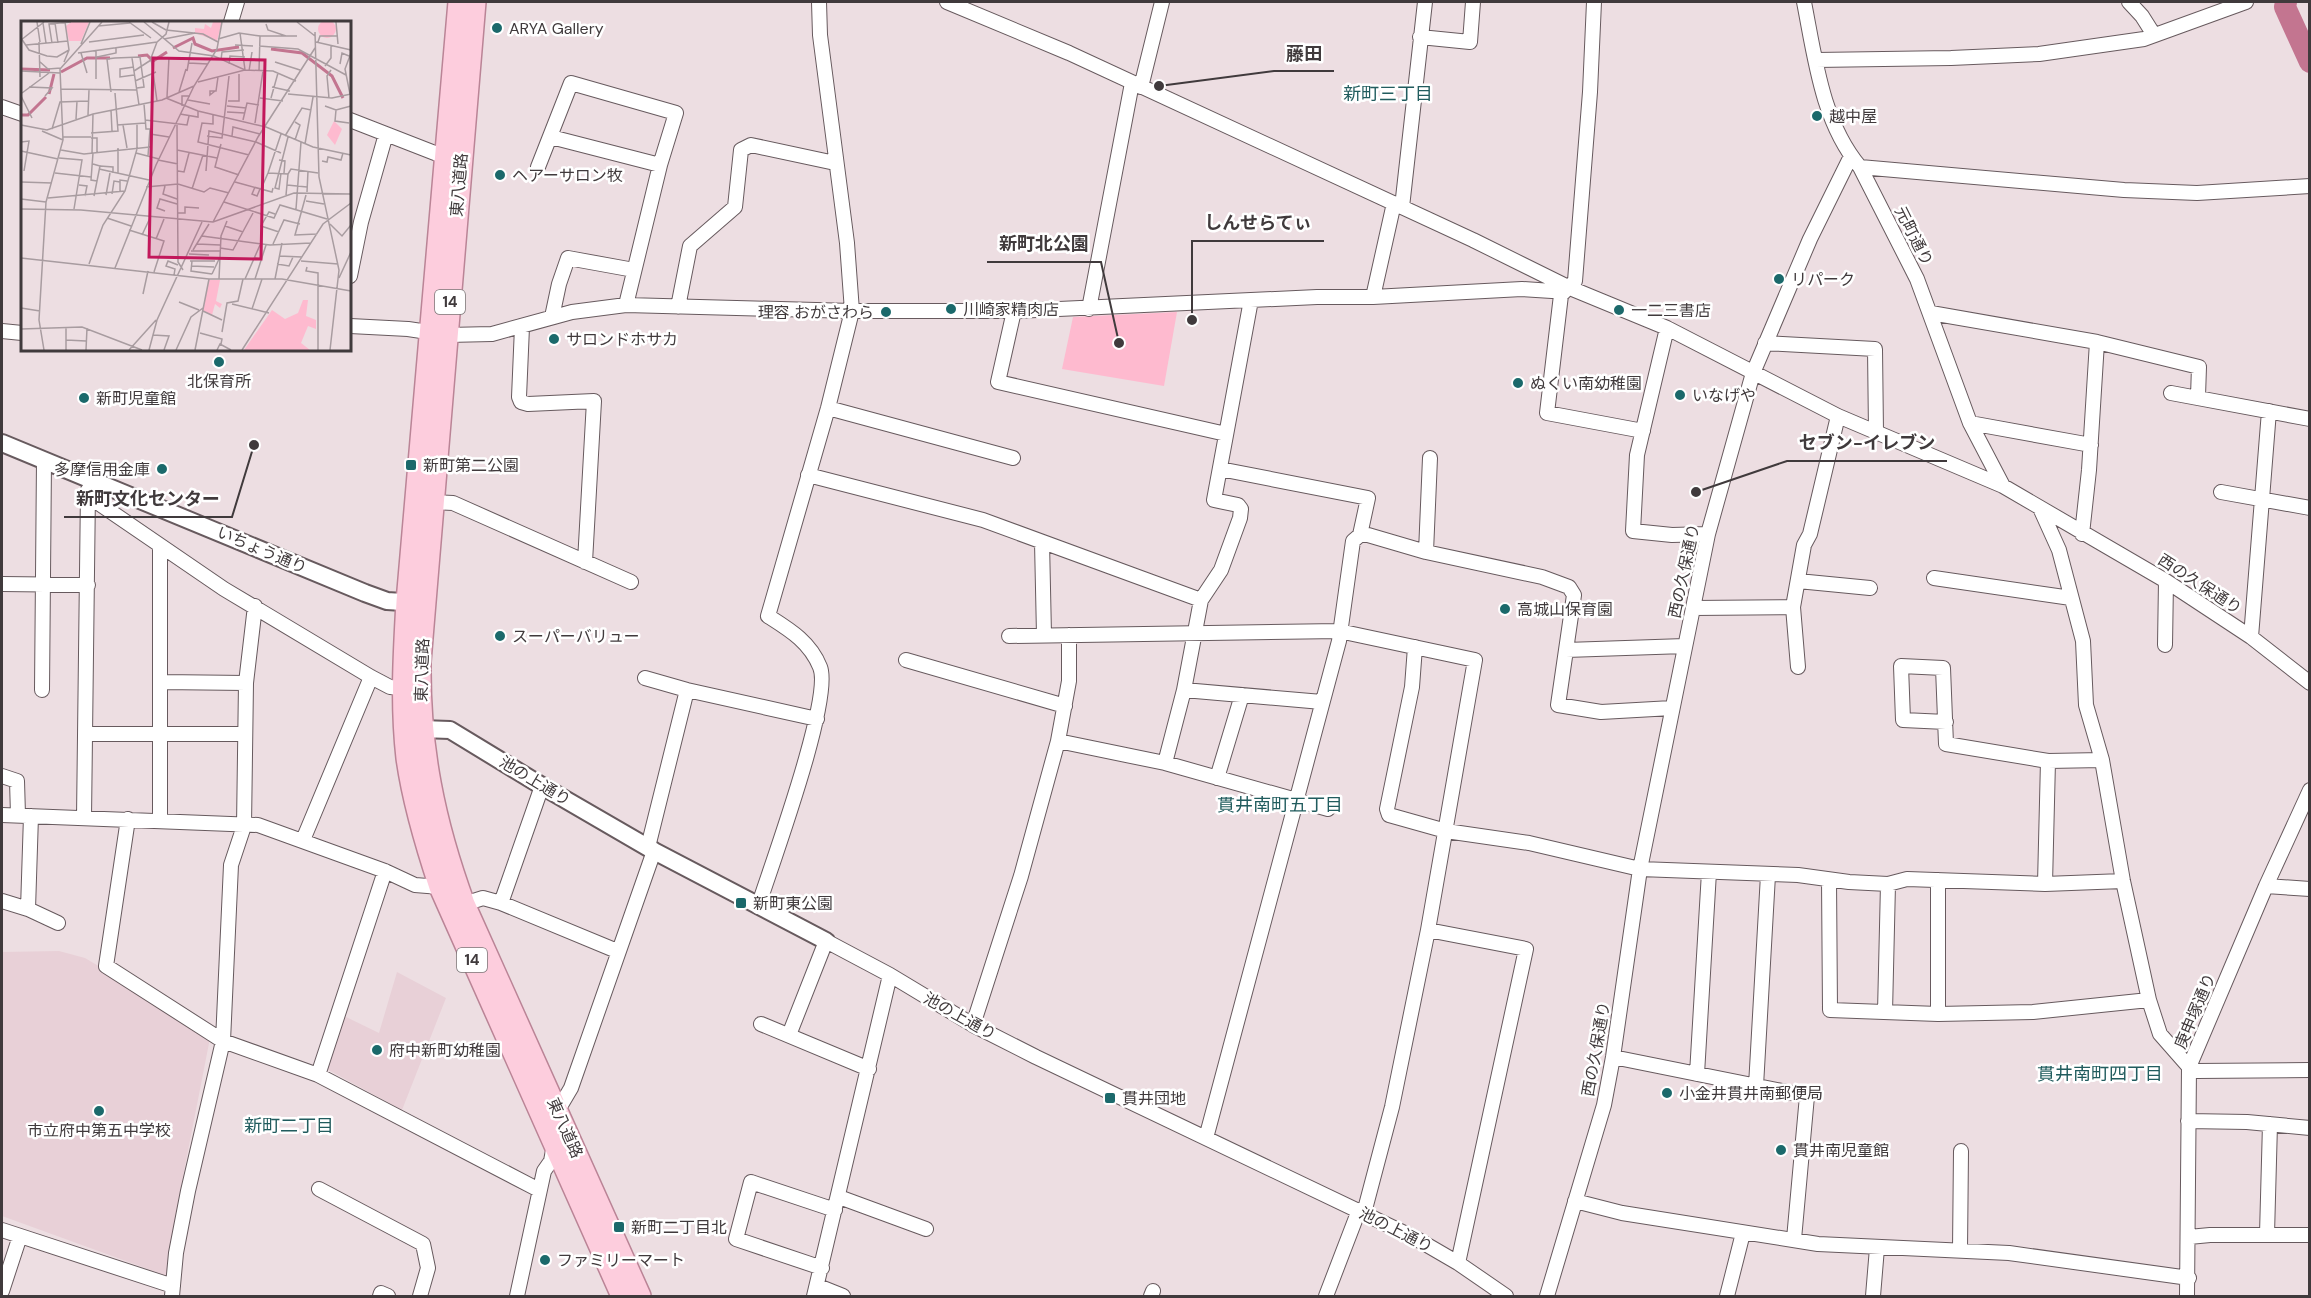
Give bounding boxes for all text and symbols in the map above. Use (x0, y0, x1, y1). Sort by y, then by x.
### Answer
place label: ARYA Gallery (509, 18, 604, 39)
inset map (21, 21, 351, 351)
marker: ARYA Gallery (490, 21, 504, 35)
callout: 藤田 (1274, 35, 1334, 71)
text: 藤田 (1286, 42, 1322, 66)
district label: 新町三丁目 (1343, 82, 1433, 106)
place label: 越中屋 (1829, 106, 1877, 127)
marker: 越中屋 (1810, 109, 1824, 123)
street label: 東八道路 (446, 152, 472, 218)
place label: ヘアーサロン牧 (512, 165, 623, 186)
marker: ヘアーサロン牧 (493, 168, 507, 182)
street label: 元町通り (1890, 203, 1938, 269)
callout: しんせらてぃ (1192, 205, 1324, 241)
text: しんせらてぃ (1204, 211, 1312, 235)
callout: 新町北公園 (987, 226, 1101, 262)
text: 新町北公園 (999, 232, 1089, 256)
place label: リパーク (1791, 269, 1855, 290)
marker: リパーク (1772, 272, 1786, 286)
road number: 14 (435, 290, 465, 314)
place label: 川崎家精肉店 (963, 299, 1059, 320)
place label: 一二三書店 (1631, 300, 1711, 321)
place label: 理容 おがさわら (758, 302, 874, 323)
marker: 川崎家精肉店 (944, 302, 958, 316)
marker: 一二三書店 (1612, 303, 1626, 317)
marker: 理容 おがさわら (879, 305, 893, 319)
place label: サロンドホサカ (566, 329, 678, 350)
marker: サロンドホサカ (547, 332, 561, 346)
marker: 北保育所 (212, 355, 226, 369)
place label: 北保育所 (187, 371, 251, 392)
place label: ぬくい南幼稚園 (1530, 373, 1642, 394)
marker: ぬくい南幼稚園 (1511, 376, 1525, 390)
place label: いなげや (1692, 385, 1756, 406)
place label: 新町児童館 (96, 388, 176, 409)
marker: いなげや (1673, 388, 1687, 402)
marker: 新町児童館 (77, 391, 91, 405)
callout: セブン-イレブン (1787, 425, 1947, 461)
text: セブン-イレブン (1799, 431, 1935, 455)
place label: 新町第二公園 (423, 455, 519, 476)
marker: 新町第二公園 (404, 458, 418, 472)
place label: 多摩信用金庫 (54, 459, 150, 480)
marker: 多摩信用金庫 (155, 462, 169, 476)
callout: 新町文化センター (64, 481, 232, 517)
text: 新町文化センター (76, 487, 220, 511)
street label: いちょう通り (214, 522, 310, 578)
street label: 西の久保通り (1664, 522, 1704, 620)
street label: 西の久保通り (2154, 549, 2246, 619)
place label: 高城山保育園 (1517, 599, 1613, 620)
marker: 高城山保育園 (1498, 602, 1512, 616)
place label: スーパーバリュー (512, 626, 640, 647)
marker: スーパーバリュー (493, 629, 507, 643)
street label: 東八道路 (410, 638, 434, 702)
street label: 池の上通り (495, 751, 575, 811)
district label: 貫井南町五丁目 (1217, 793, 1343, 817)
place label: 新町東公園 (753, 893, 833, 914)
marker: 新町東公園 (734, 896, 748, 910)
road number: 14 (457, 948, 487, 972)
street label: 庚申塚通り (2170, 970, 2220, 1052)
street label: 池の上通り (920, 987, 1000, 1045)
street label: 西の久保通り (1577, 1000, 1615, 1098)
place label: 府中新町幼稚園 (389, 1040, 501, 1061)
marker: 府中新町幼稚園 (370, 1043, 384, 1057)
district label: 貫井南町四丁目 (2037, 1062, 2163, 1086)
place label: 小金井貫井南郵便局 (1679, 1083, 1823, 1104)
marker: 小金井貫井南郵便局 (1660, 1086, 1674, 1100)
place label: 貫井団地 (1122, 1088, 1186, 1109)
marker: 貫井団地 (1103, 1091, 1117, 1105)
street label: 東八道路 (542, 1094, 588, 1162)
marker: 市立府中第五中学校 (92, 1104, 106, 1118)
district label: 新町二丁目 (244, 1114, 334, 1138)
place label: 市立府中第五中学校 (27, 1120, 171, 1141)
place label: 貫井南児童館 (1793, 1140, 1889, 1161)
marker: 貫井南児童館 (1774, 1143, 1788, 1157)
street label: 池の上通り (1356, 1202, 1436, 1258)
place label: 新町二丁目北 (631, 1217, 727, 1238)
marker: 新町二丁目北 (612, 1220, 626, 1234)
place label: ファミリーマート (557, 1250, 685, 1271)
marker: ファミリーマート (538, 1253, 552, 1267)

